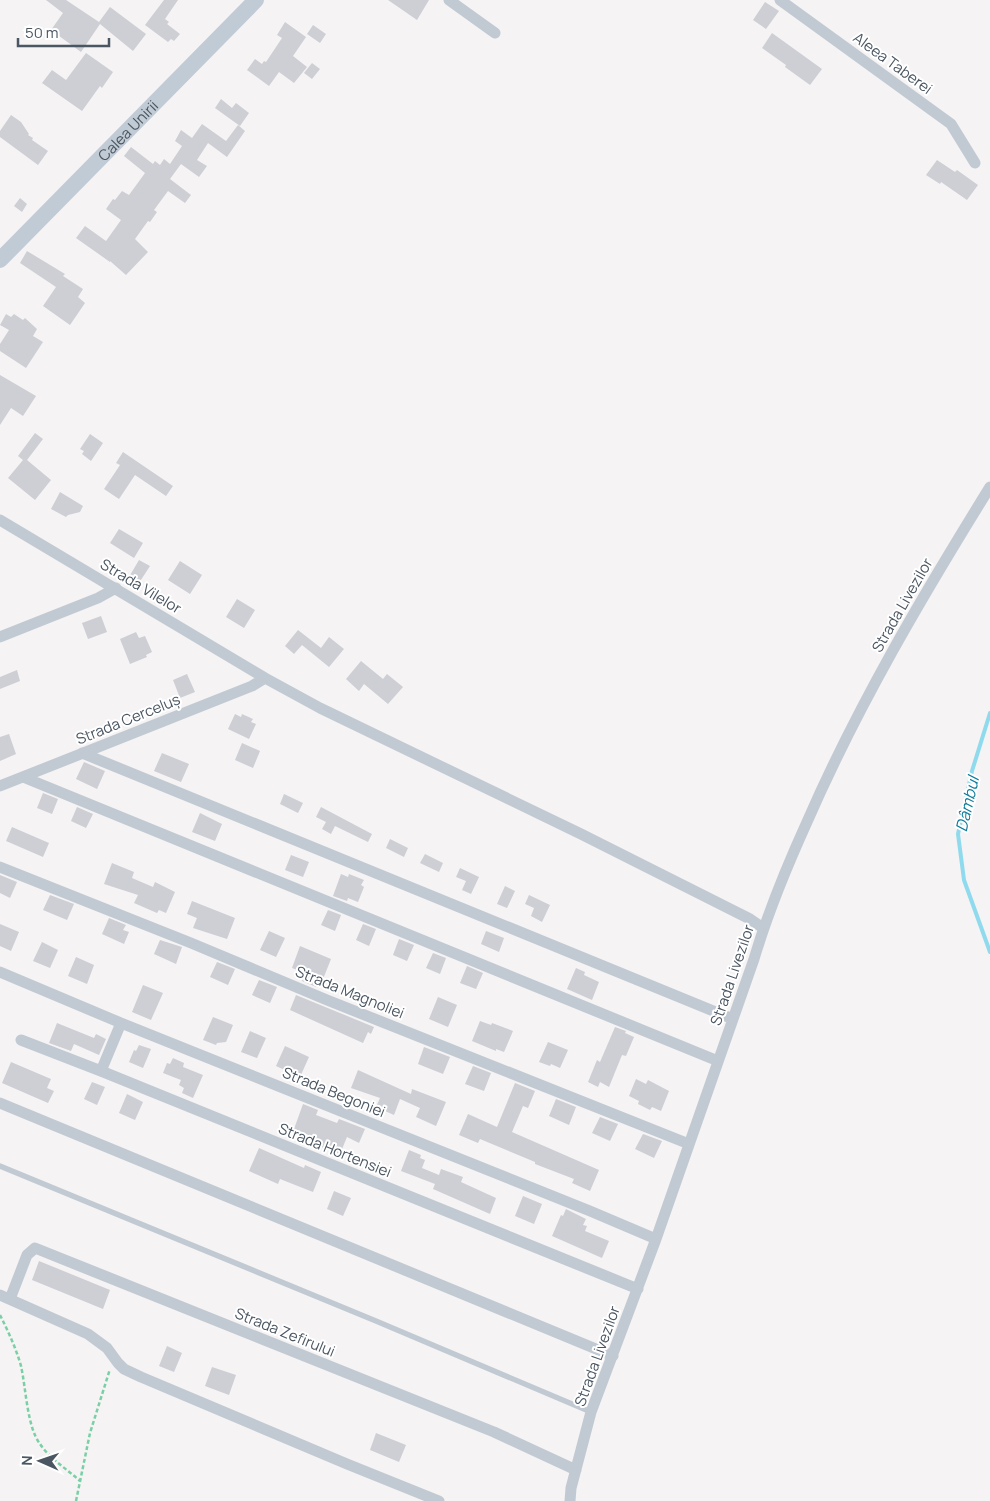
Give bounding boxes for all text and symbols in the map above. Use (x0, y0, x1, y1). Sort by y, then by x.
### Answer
scale bar (18, 15, 109, 47)
text: 50 m (25, 22, 59, 43)
street label: Aleea Taberei (849, 27, 937, 99)
street label: Calea Unirii (93, 95, 163, 165)
street label: Strada Vilelor (96, 554, 186, 619)
street label: Strada Livezilor (867, 554, 938, 656)
street label: Strada Cerceluș (73, 688, 183, 749)
water label: Dâmbul (950, 772, 985, 834)
street label: Strada Livezilor (705, 921, 759, 1028)
street label: Strada Magnoliei (292, 961, 408, 1023)
street label: Strada Begoniei (279, 1062, 389, 1122)
street label: Strada Hortensiei (275, 1118, 395, 1182)
street label: Strada Zefirului (232, 1302, 338, 1362)
street label: Strada Livezilor (569, 1302, 625, 1409)
north arrow (15, 1436, 65, 1486)
text: N (17, 1455, 36, 1466)

